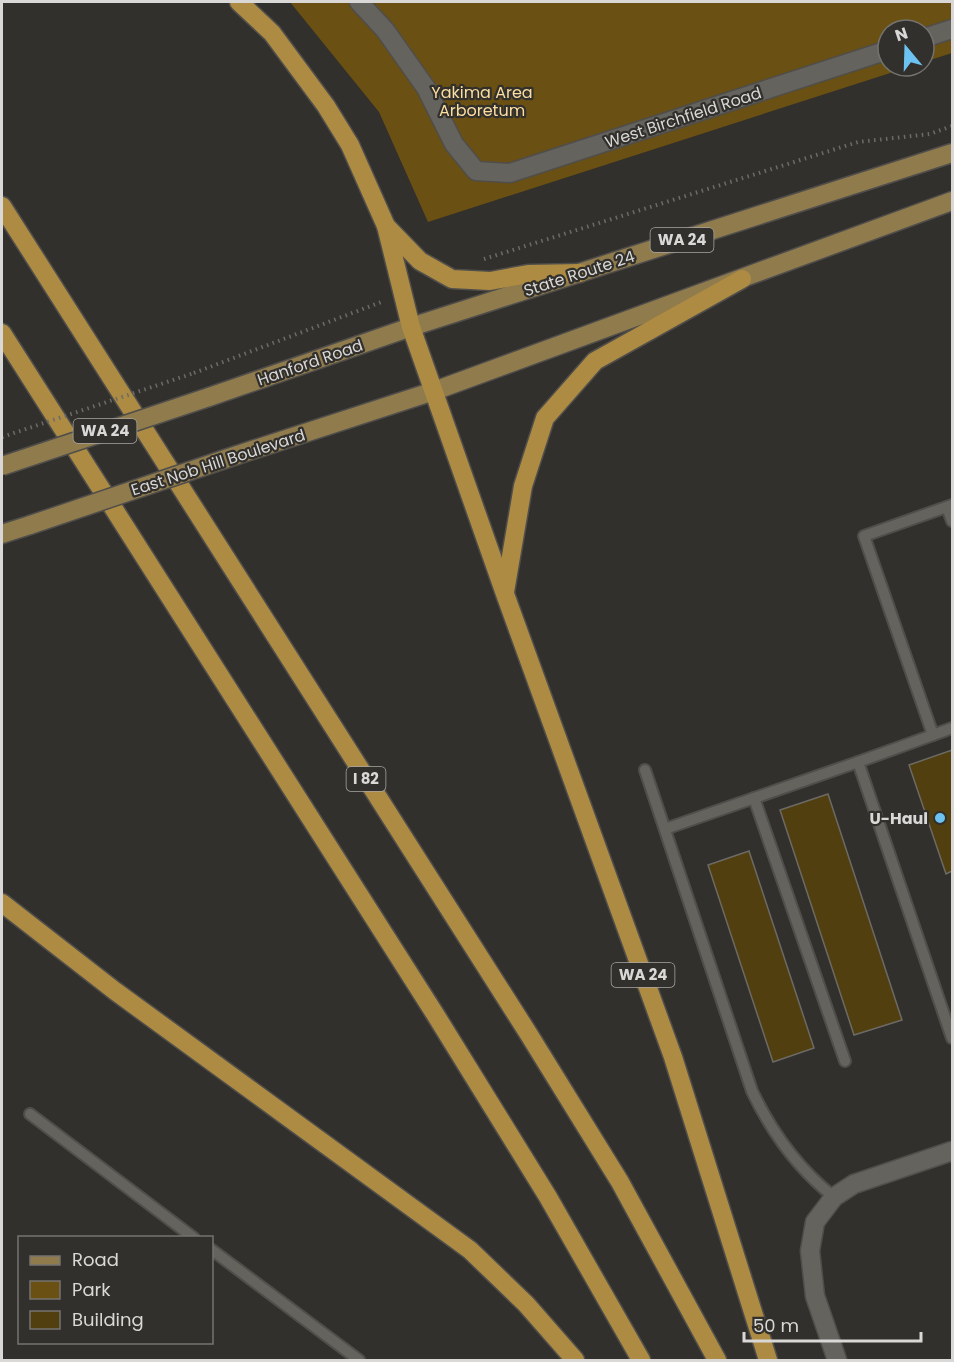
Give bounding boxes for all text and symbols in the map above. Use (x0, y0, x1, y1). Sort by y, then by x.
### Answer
north arrow (876, 18, 936, 78)
text: N (892, 21, 911, 47)
park label: Yakima Area Arboretum (431, 81, 533, 122)
street label: West Birchfield Road (602, 81, 764, 154)
road number: WA 24 (650, 228, 714, 252)
street label: State Route 24 (521, 245, 638, 302)
street label: Hanford Road (254, 334, 366, 391)
road number: WA 24 (74, 419, 136, 443)
street label: East Nob Hill Boulevard (128, 423, 308, 502)
road number: I 82 (346, 767, 386, 791)
place label: U-Haul (869, 807, 928, 830)
marker: U-Haul (933, 811, 947, 825)
road number: WA 24 (612, 963, 674, 987)
legend (18, 1236, 213, 1344)
text: Road (72, 1247, 119, 1272)
text: Park (72, 1277, 111, 1302)
scale bar (744, 1305, 921, 1343)
text: Building (72, 1307, 144, 1332)
text: 50 m (753, 1313, 799, 1338)

